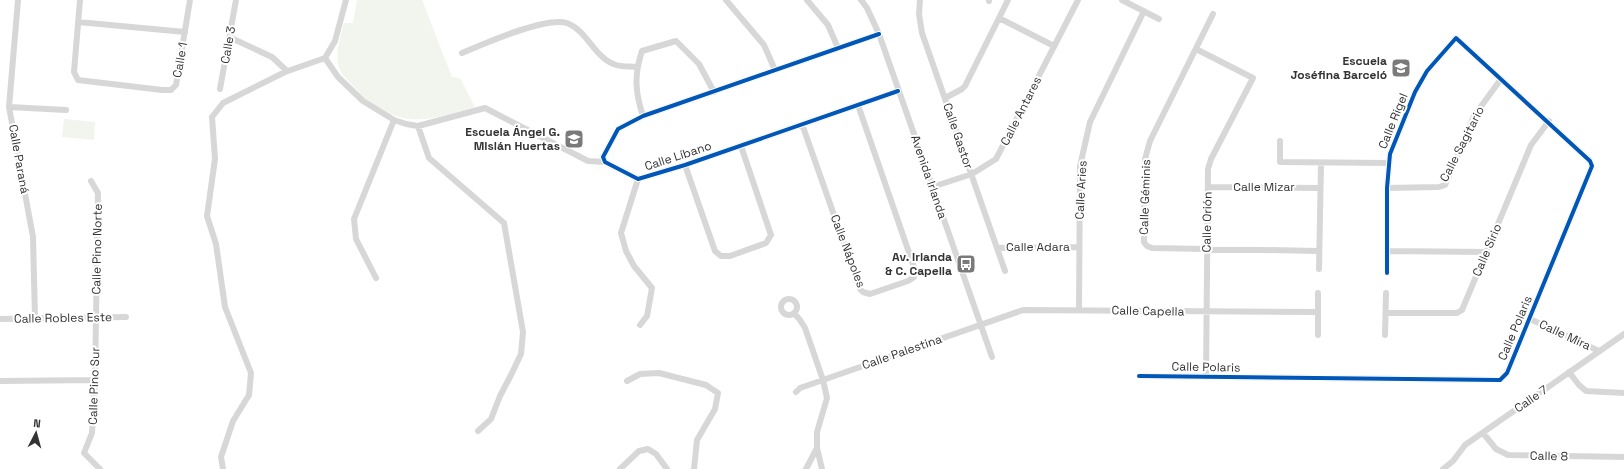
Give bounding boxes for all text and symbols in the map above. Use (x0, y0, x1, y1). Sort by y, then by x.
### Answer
street label: Calle 3 (217, 25, 239, 65)
street label: Calle 1 (169, 41, 191, 79)
place label: Escuela Joséfina Barceló (1290, 53, 1387, 83)
school or university icon: Escuela Joséfina Barceló (1390, 57, 1412, 79)
street label: Calle Antares (997, 74, 1045, 148)
street label: Calle Rigel (1375, 91, 1411, 151)
street label: Calle Gastor (939, 101, 977, 172)
street label: Calle Sagitario (1436, 104, 1488, 184)
street label: Calle Paraná (5, 123, 33, 195)
place label: Escuela Ángel G. Mislán Huertas (465, 124, 560, 154)
school or university icon: Escuela Ángel G. Mislán Huertas (563, 128, 585, 150)
street label: Avenida Irlanda (907, 133, 951, 221)
street label: Calle Líbano (642, 138, 714, 174)
street label: Calle Géminis (1136, 159, 1154, 235)
street label: Calle Aries (1071, 160, 1091, 220)
street label: Calle Mizar (1233, 179, 1295, 195)
street label: Calle Orión (1198, 191, 1216, 253)
street label: Calle Pino Norte (88, 203, 106, 295)
street label: Calle Nápoles (827, 212, 869, 290)
street label: Calle Sirio (1469, 221, 1505, 279)
street label: Calle Adara (1006, 239, 1070, 255)
place label: Av. Irlanda & C. Capella (885, 249, 952, 279)
bus stop icon: Av. Irlanda & C. Capella (955, 253, 977, 275)
street label: Calle Polaris (1494, 293, 1536, 363)
street label: Calle Capella (1111, 302, 1185, 320)
street label: Calle Robles Este (14, 309, 112, 327)
street label: Calle Mira (1537, 316, 1593, 354)
street label: Calle Palestina (860, 331, 944, 373)
street label: Calle Pino Sur (85, 346, 103, 425)
street label: Calle Polaris (1171, 358, 1241, 376)
street label: Calle 7 (1511, 382, 1551, 416)
north arrow (16, 413, 56, 453)
text: N (33, 416, 41, 430)
street label: Calle 8 (1530, 448, 1568, 464)

